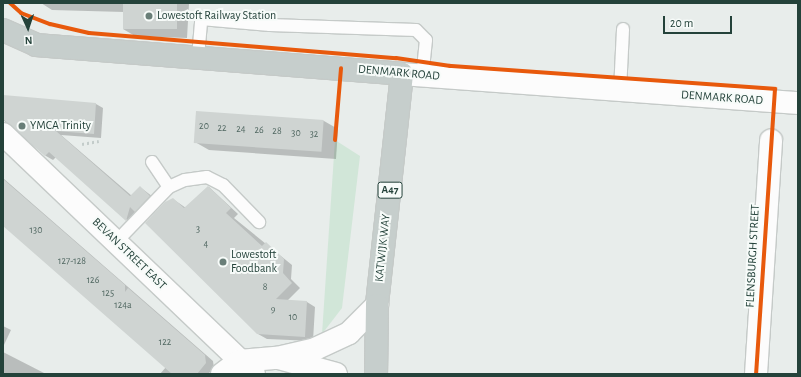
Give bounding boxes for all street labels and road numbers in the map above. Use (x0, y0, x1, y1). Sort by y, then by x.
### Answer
street label: DENMARK ROAD (358, 62, 440, 84)
street label: DENMARK ROAD (681, 88, 763, 108)
road number: A47 (377, 181, 403, 199)
street label: FLENSBURGH STREET (743, 204, 763, 308)
street label: KATWIJK WAY (372, 213, 394, 283)
street label: BEVAN STREET EAST (89, 215, 169, 293)

